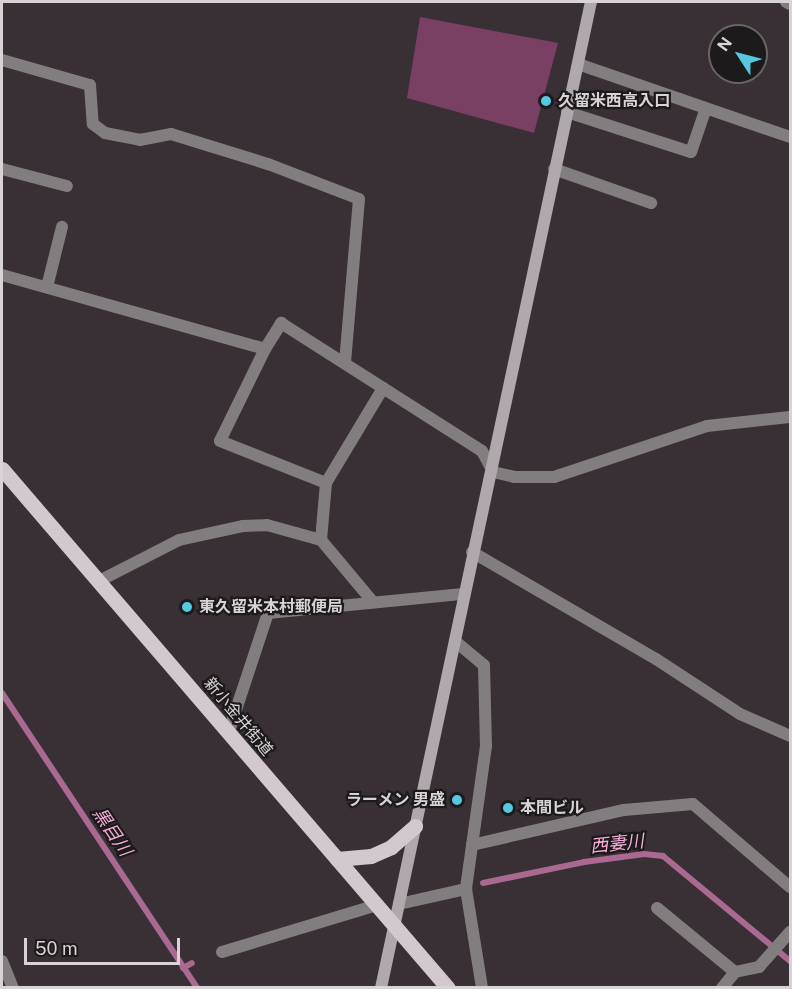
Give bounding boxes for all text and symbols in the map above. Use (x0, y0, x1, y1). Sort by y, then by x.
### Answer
north arrow (708, 24, 768, 84)
text: N (713, 34, 736, 55)
place label: 久留米西高入口 (558, 91, 670, 111)
marker: 久留米西高入口 (539, 94, 553, 108)
place label: 東久留米本村郵便局 (199, 597, 343, 617)
marker: 東久留米本村郵便局 (180, 600, 194, 614)
street label: 新小金井街道 (200, 674, 276, 760)
place label: ラーメン 男盛 (345, 790, 445, 810)
marker: ラーメン 男盛 (450, 793, 464, 807)
place label: 本間ビル (520, 798, 584, 818)
marker: 本間ビル (501, 801, 515, 815)
water label: 黒目川 (88, 804, 136, 860)
water label: 西妻川 (589, 830, 645, 858)
scale bar (27, 926, 183, 964)
text: 50 m (35, 938, 78, 959)

